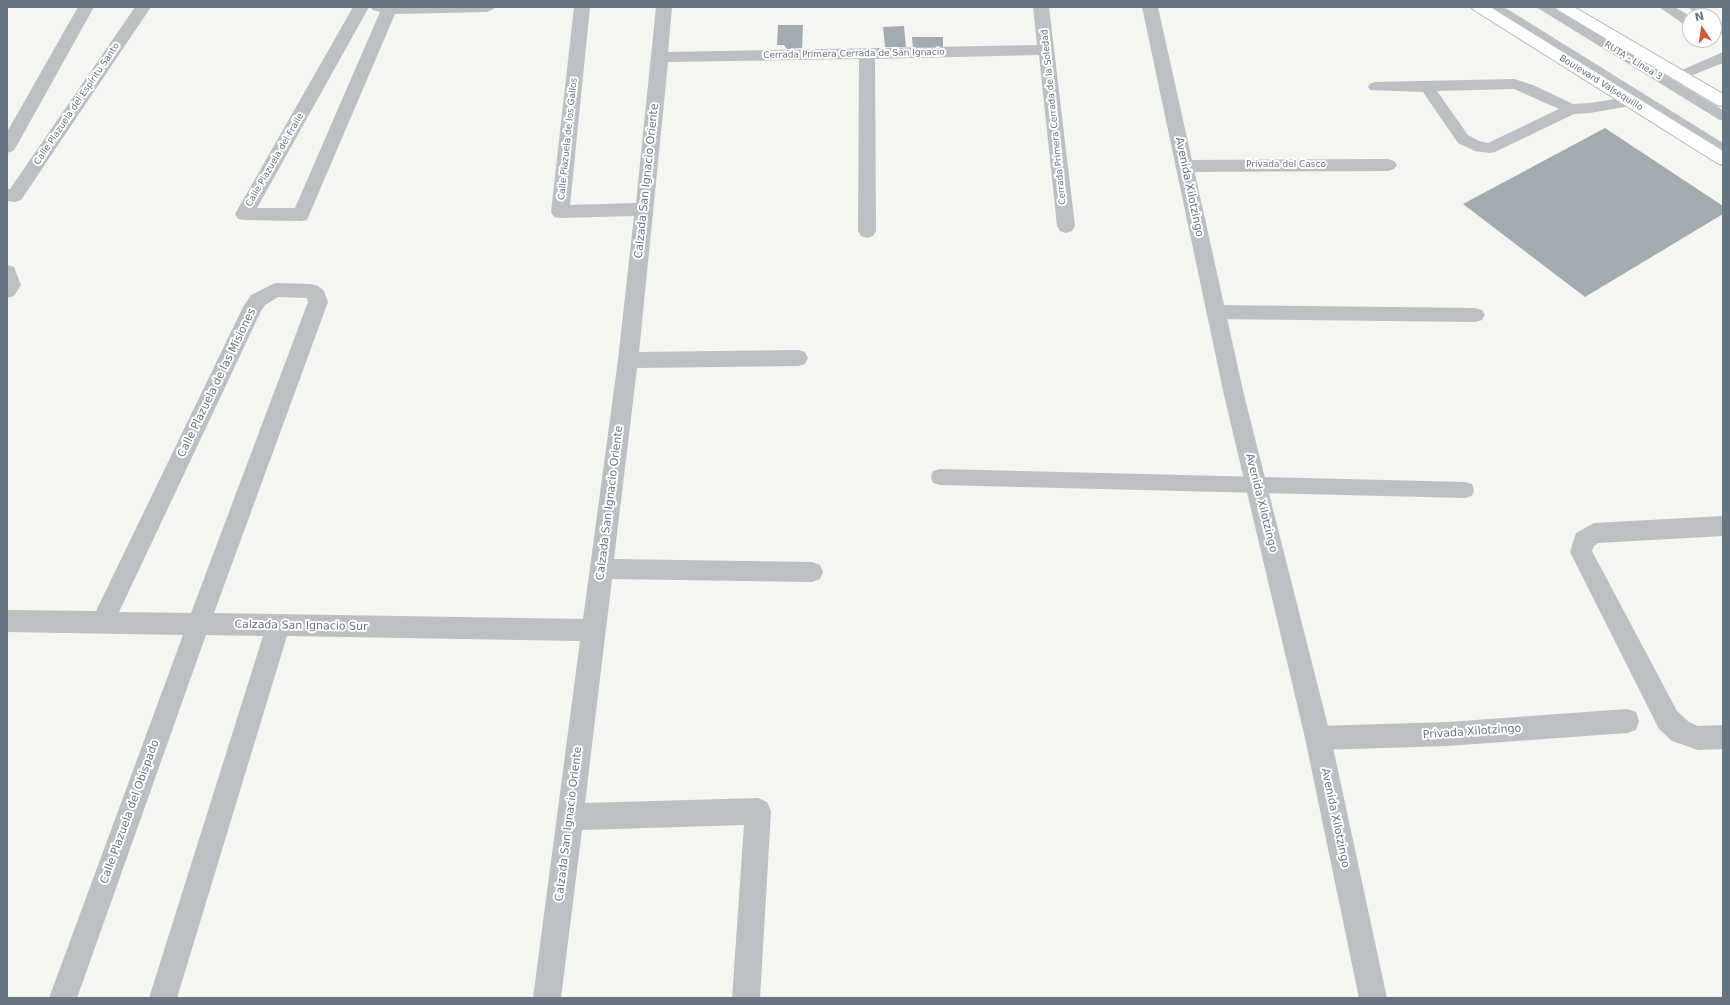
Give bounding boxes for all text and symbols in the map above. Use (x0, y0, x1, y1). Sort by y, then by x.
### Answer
north arrow (1682, 8, 1722, 48)
text: N (1693, 9, 1705, 24)
street label: Cerrada Primera Cerrada de la Soledad (1039, 29, 1069, 205)
street label: RUTA - Línea 3 (1602, 39, 1664, 83)
street label: Calle Plazuela del Espíritu Santo (32, 41, 122, 167)
street label: Cerrada Primera Cerrada de San Ignacio (763, 47, 945, 61)
street label: Boulevard Valsequillo (1557, 53, 1645, 113)
street label: Calle Plazuela de los Gallos (556, 77, 580, 201)
street label: Calzada San Ignacio Oriente (632, 103, 662, 259)
street label: Calle Plazuela del Fraile (244, 111, 306, 209)
street label: Avenida Xilotzingo (1172, 136, 1206, 238)
street label: Privada del Casco (1246, 160, 1326, 170)
street label: Calle Plazuela de las Misiones (175, 306, 259, 460)
street label: Calzada San Ignacio Oriente (594, 425, 626, 581)
street label: Avenida Xilotzingo (1242, 452, 1280, 554)
street label: Calzada San Ignacio Sur (234, 618, 368, 634)
street label: Privada Xilotzingo (1422, 722, 1522, 742)
street label: Calle Plazuela del Obispado (98, 738, 162, 886)
street label: Calzada San Ignacio Oriente (553, 746, 585, 902)
street label: Avenida Xilotzingo (1318, 767, 1352, 869)

